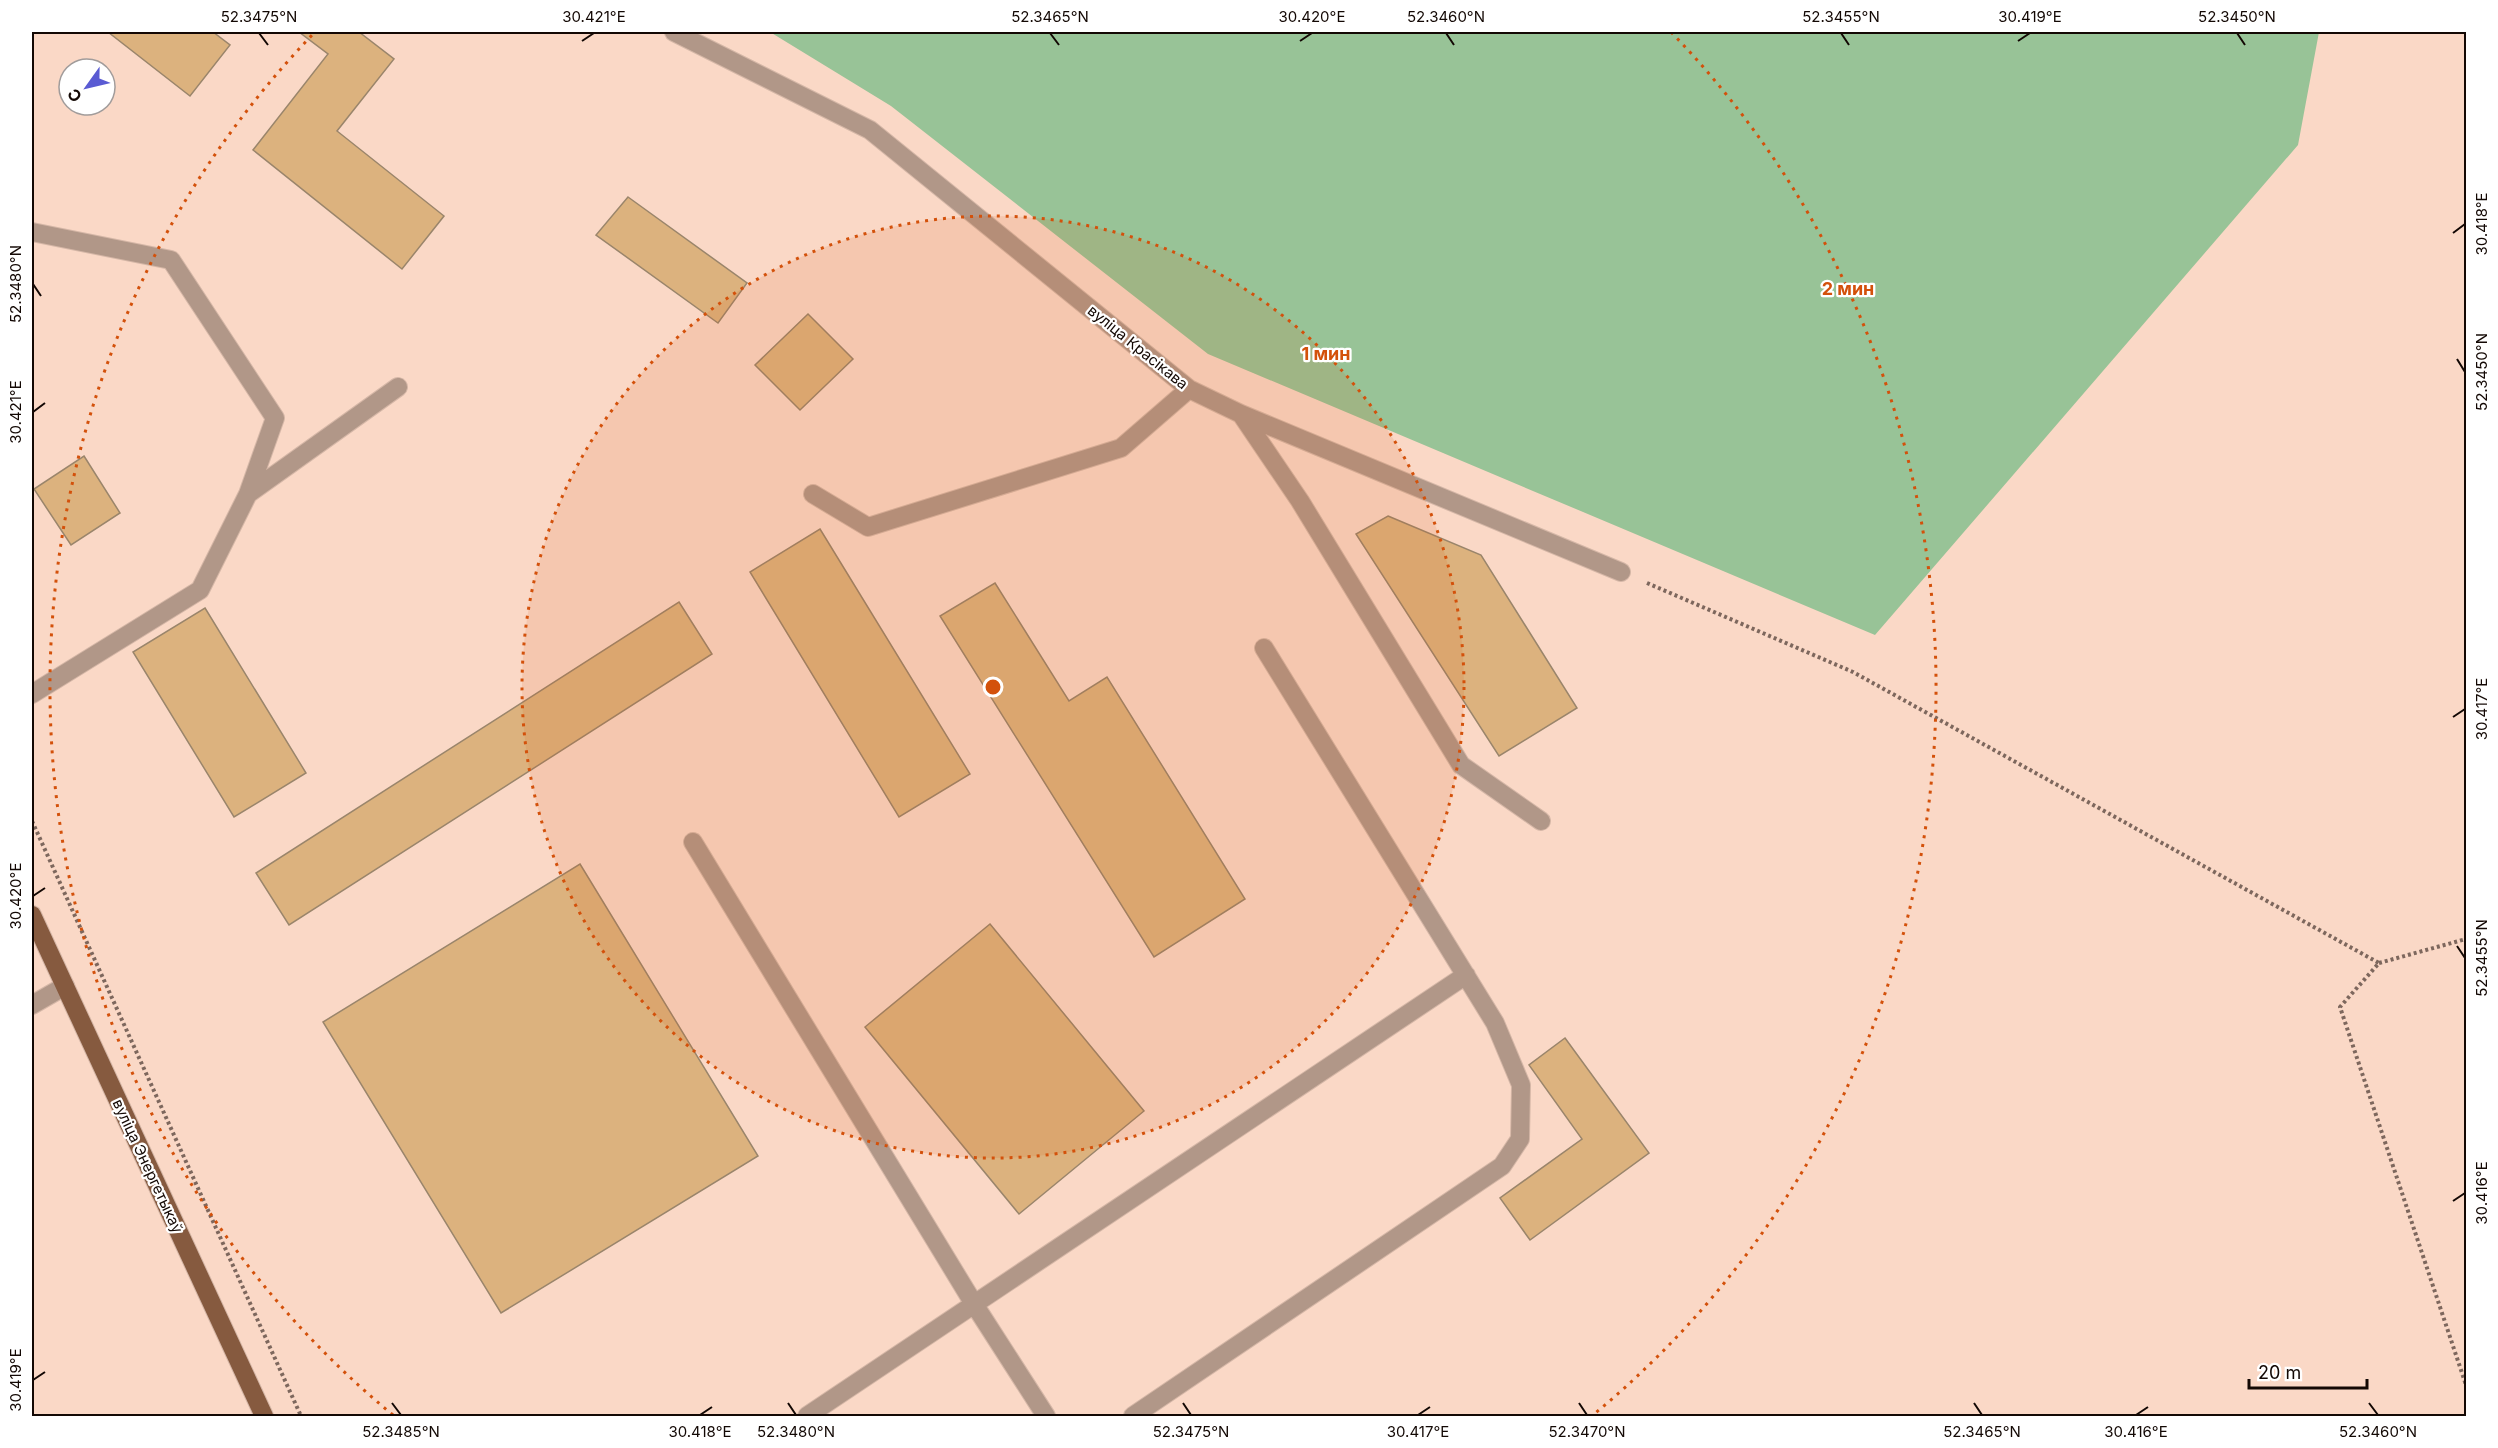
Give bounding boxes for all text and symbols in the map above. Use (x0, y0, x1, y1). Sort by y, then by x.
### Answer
text: 52.3475°N (221, 7, 297, 26)
text: 30.421°E (562, 7, 626, 26)
text: 52.3465°N (1011, 7, 1089, 26)
text: 30.420°E (1279, 7, 1345, 26)
text: 52.3460°N (1407, 7, 1485, 26)
text: 52.3455°N (1802, 7, 1880, 26)
text: 30.419°E (1998, 7, 2062, 26)
text: 52.3450°N (2198, 7, 2276, 26)
north arrow (57, 57, 117, 117)
text: С (63, 85, 86, 106)
text: 30.418°E (2472, 192, 2491, 256)
text: 52.3480°N (6, 245, 25, 323)
text: 2 мин (1822, 278, 1874, 299)
street label: вуліца Красікава (1084, 301, 1192, 393)
text: 52.3450°N (2472, 333, 2491, 411)
text: 1 мин (1301, 343, 1351, 364)
text: 30.421°E (6, 380, 25, 444)
centre of rings (983, 677, 1003, 697)
text: 30.417°E (2472, 678, 2491, 740)
text: 30.420°E (6, 863, 25, 929)
text: 52.3455°N (2472, 919, 2491, 997)
street label: вуліца Энергетыкаў (109, 1096, 188, 1237)
text: 30.416°E (2472, 1161, 2491, 1225)
text: 30.419°E (6, 1348, 25, 1412)
scale bar (2249, 1352, 2368, 1390)
text: 20 m (2258, 1362, 2301, 1383)
text: 52.3485°N (362, 1422, 440, 1441)
text: 30.418°E (668, 1422, 732, 1441)
text: 52.3480°N (757, 1422, 835, 1441)
text: 52.3475°N (1153, 1422, 1229, 1441)
text: 30.417°E (1387, 1422, 1449, 1441)
text: 52.3470°N (1549, 1422, 1626, 1441)
text: 52.3465°N (1943, 1422, 2021, 1441)
text: 30.416°E (2104, 1422, 2168, 1441)
text: 52.3460°N (2339, 1422, 2417, 1441)

